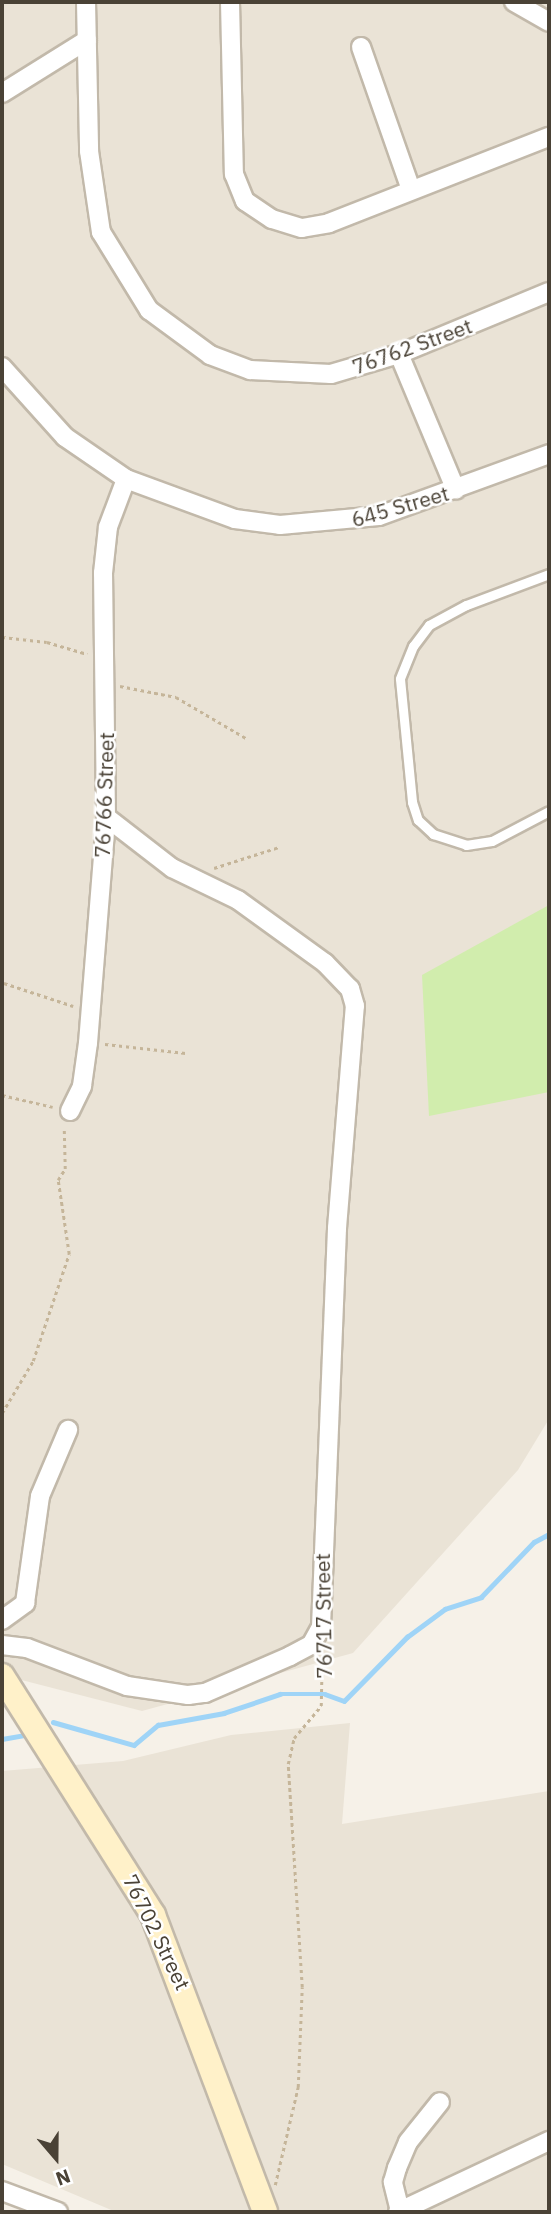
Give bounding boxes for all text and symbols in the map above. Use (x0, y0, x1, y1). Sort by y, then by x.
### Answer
street label: 76762 Street (349, 313, 475, 379)
street label: 645 Street (348, 480, 452, 532)
street label: 76766 Street (89, 732, 119, 858)
street label: 76717 Street (309, 1553, 337, 1679)
street label: 76702 Street (118, 1870, 196, 1994)
north arrow (21, 2123, 91, 2193)
text: N (53, 2164, 74, 2191)

